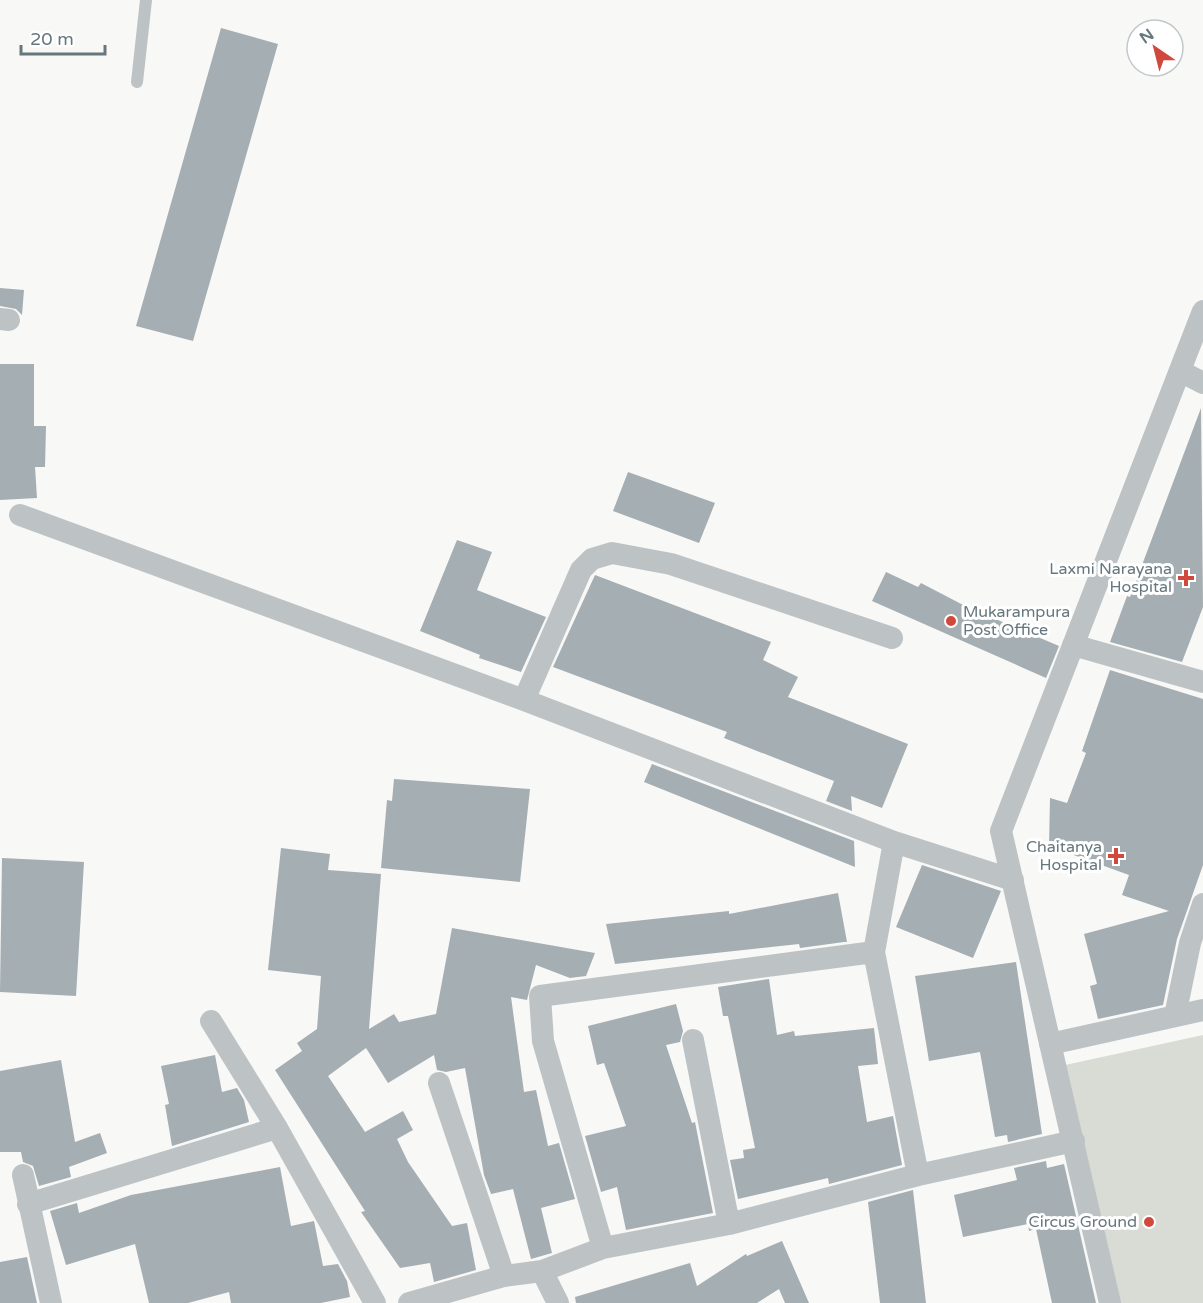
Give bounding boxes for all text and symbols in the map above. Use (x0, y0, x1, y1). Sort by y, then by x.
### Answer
scale bar (21, 18, 105, 56)
north arrow (1125, 18, 1185, 78)
text: N (1136, 25, 1158, 48)
text: 20 m (30, 28, 74, 50)
place label: Laxmi Narayana Hospital (1049, 559, 1172, 597)
marker: Laxmi Narayana Hospital (1177, 569, 1195, 587)
place label: Mukarampura Post Office (963, 602, 1070, 640)
marker: Mukarampura Post Office (944, 614, 958, 628)
place label: Chaitanya Hospital (1026, 837, 1102, 875)
marker: Chaitanya Hospital (1107, 847, 1125, 865)
place label: Circus Ground (1029, 1212, 1137, 1232)
marker: Circus Ground (1142, 1215, 1156, 1229)

